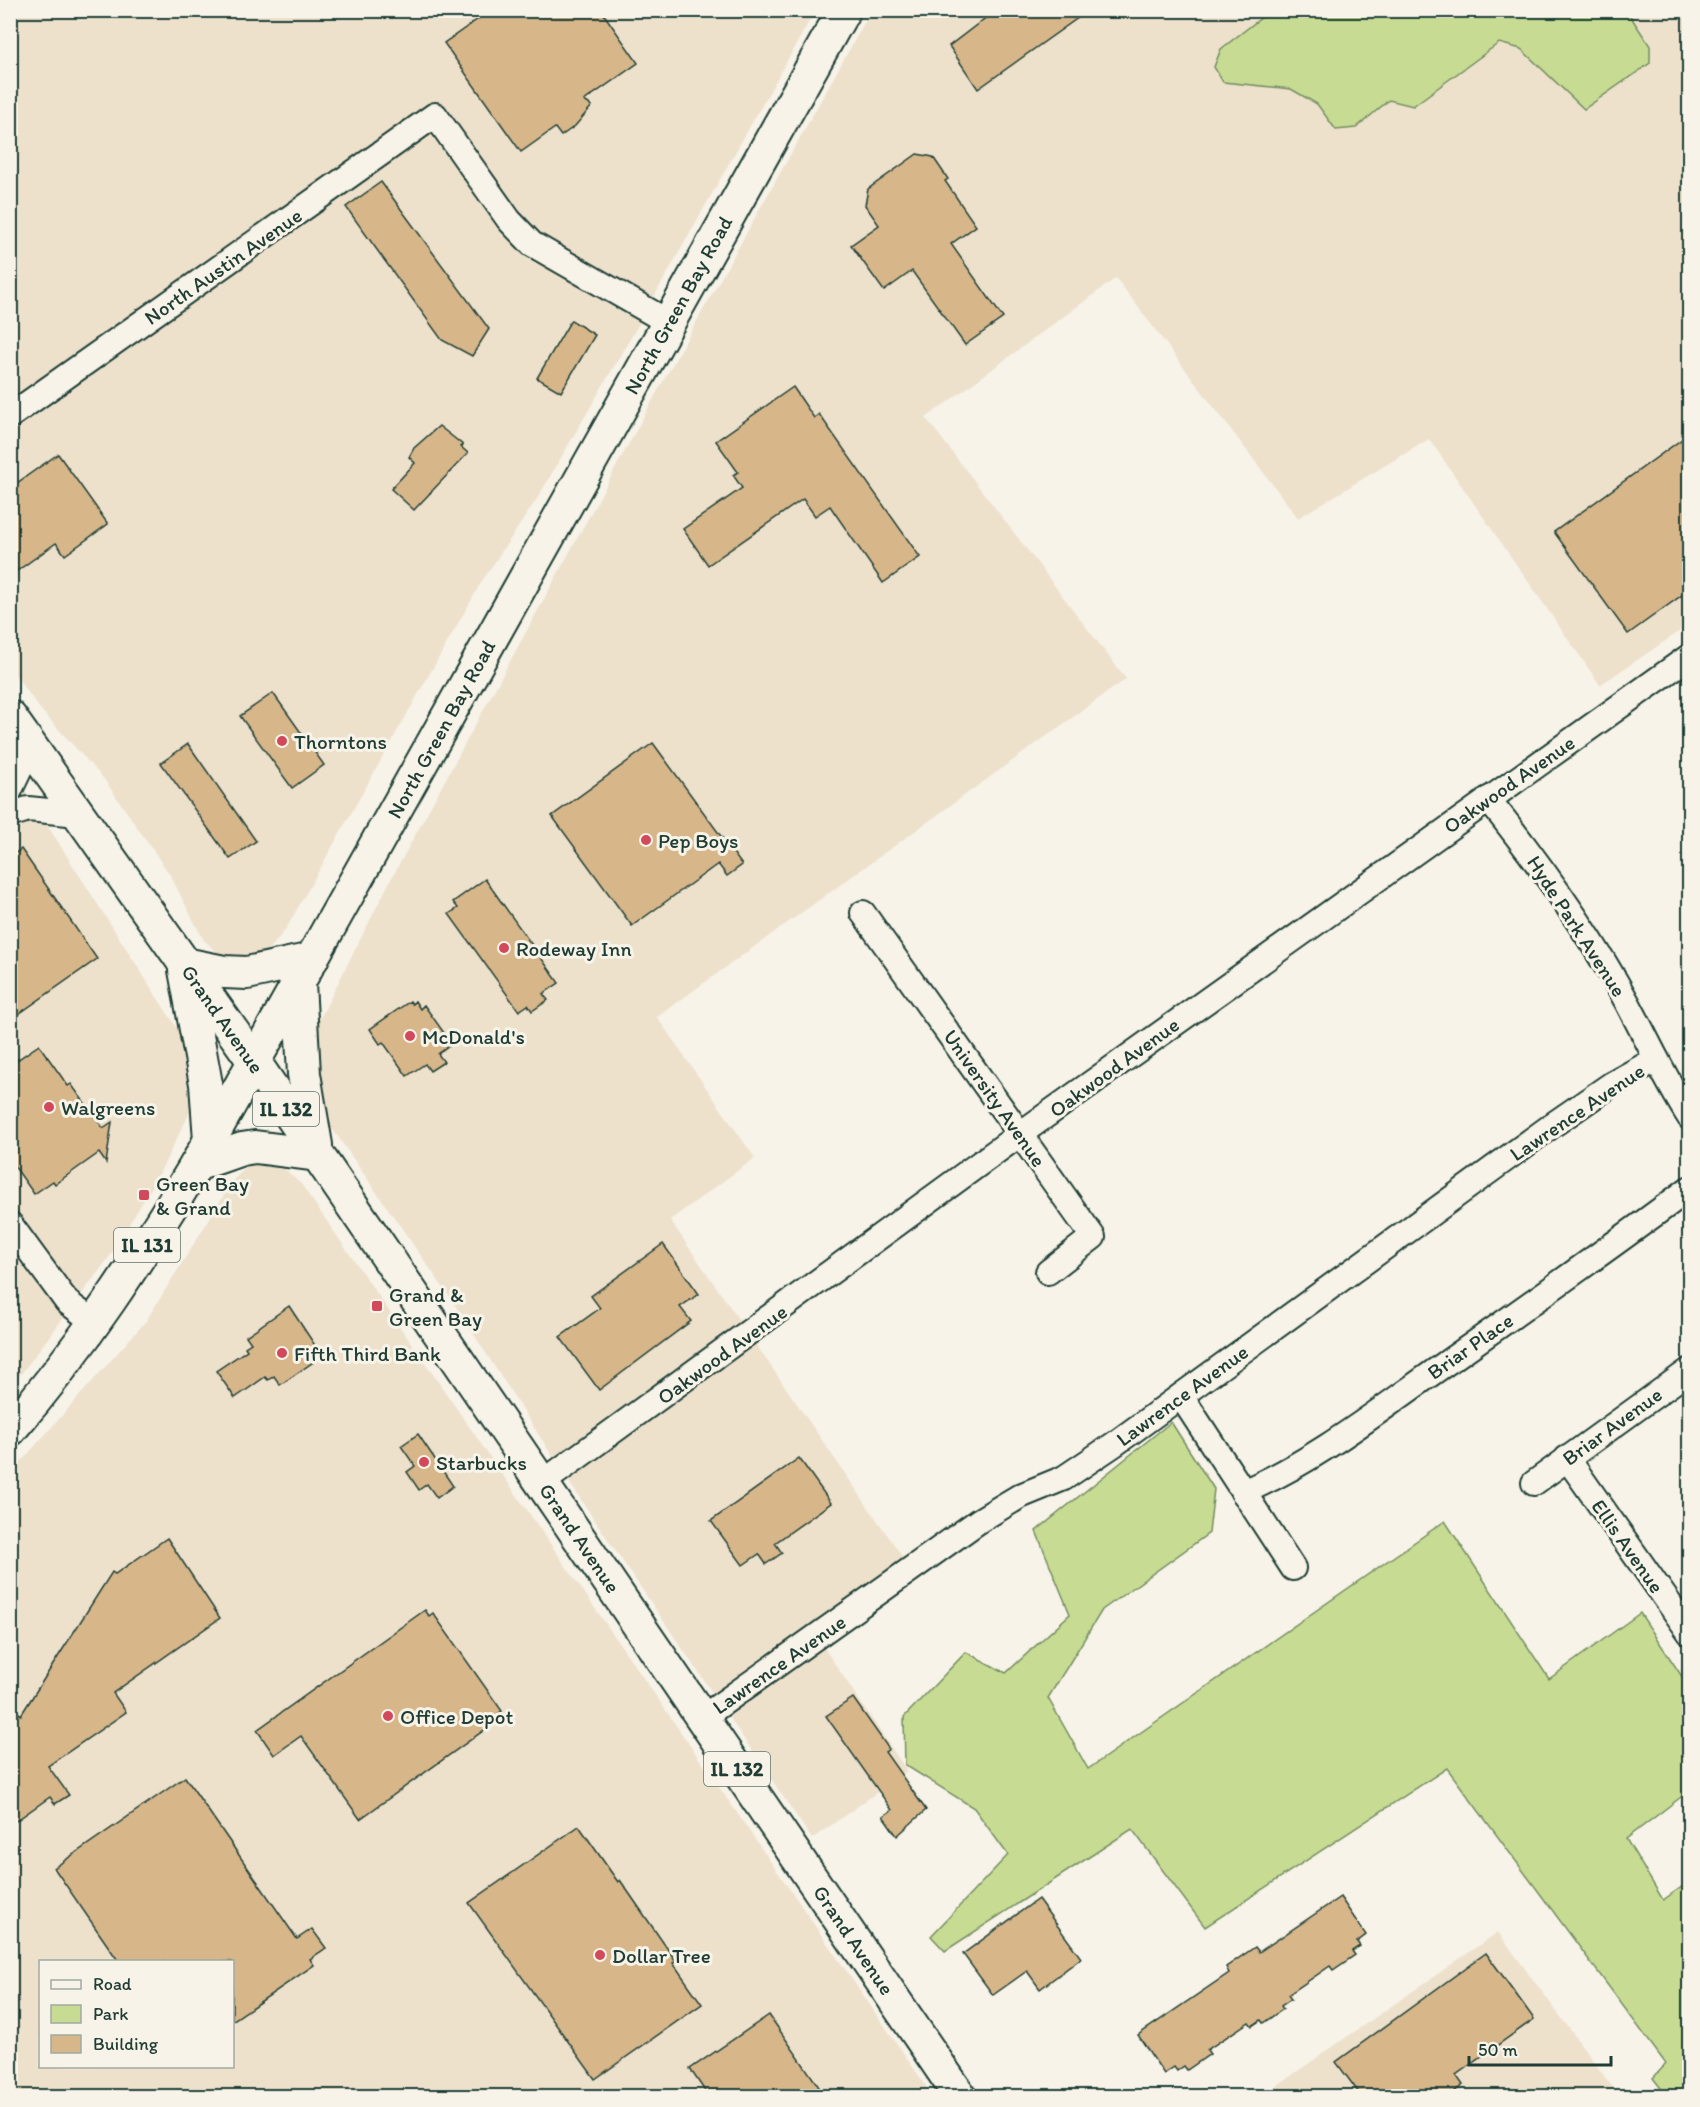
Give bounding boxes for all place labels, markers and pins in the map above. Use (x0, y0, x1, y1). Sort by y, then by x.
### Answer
place label: Thorntons (294, 729, 387, 754)
marker: Thorntons (275, 734, 289, 748)
place label: Pep Boys (658, 828, 738, 853)
marker: Pep Boys (639, 833, 653, 847)
place label: Rodeway Inn (516, 936, 632, 961)
marker: Rodeway Inn (497, 941, 511, 955)
place label: McDonald's (422, 1024, 525, 1049)
marker: McDonald's (403, 1029, 417, 1043)
place label: Walgreens (61, 1095, 155, 1120)
marker: Walgreens (42, 1100, 56, 1114)
place label: Green Bay & Grand (156, 1171, 249, 1220)
marker: Green Bay & Grand (137, 1188, 151, 1202)
place label: Grand & Green Bay (389, 1282, 482, 1331)
marker: Grand & Green Bay (370, 1299, 384, 1313)
place label: Fifth Third Bank (294, 1341, 441, 1366)
marker: Fifth Third Bank (275, 1346, 289, 1360)
place label: Starbucks (436, 1450, 527, 1475)
marker: Starbucks (417, 1455, 431, 1469)
place label: Office Depot (400, 1704, 513, 1729)
marker: Office Depot (381, 1709, 395, 1723)
place label: Dollar Tree (612, 1943, 711, 1968)
marker: Dollar Tree (593, 1948, 607, 1962)

